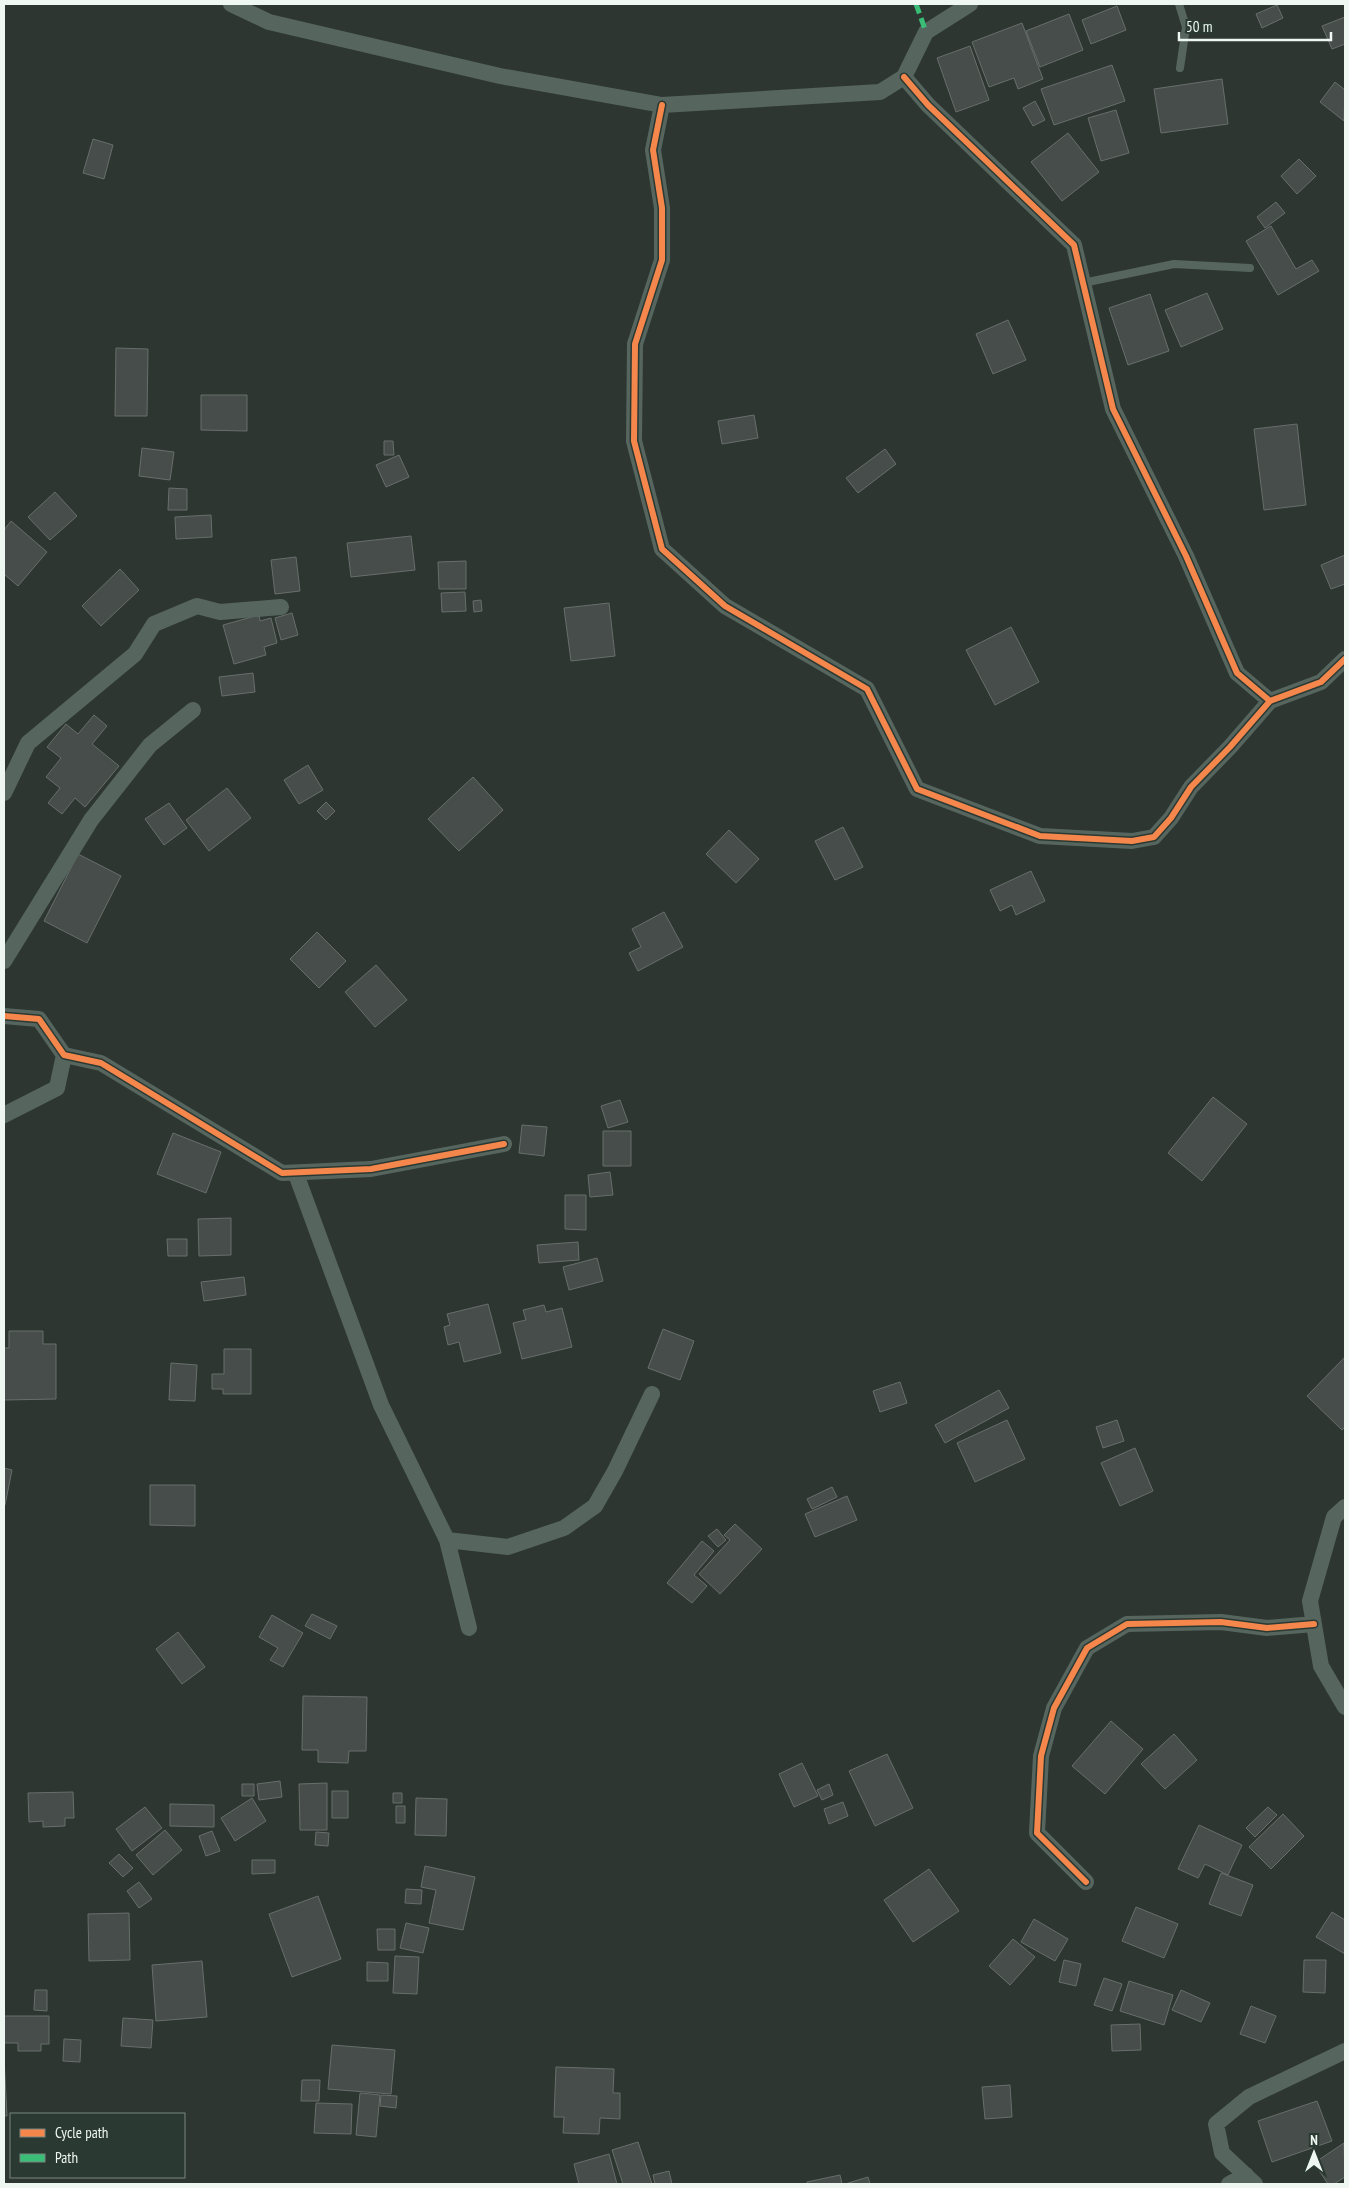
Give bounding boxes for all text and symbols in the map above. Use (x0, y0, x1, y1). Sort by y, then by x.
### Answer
scale bar (1179, 10, 1332, 42)
text: 50 m (1186, 17, 1212, 36)
legend (10, 2113, 185, 2178)
text: Cycle path (55, 2123, 108, 2142)
north arrow (1289, 2128, 1339, 2178)
text: N (1310, 2131, 1318, 2149)
text: Path (55, 2148, 78, 2167)

